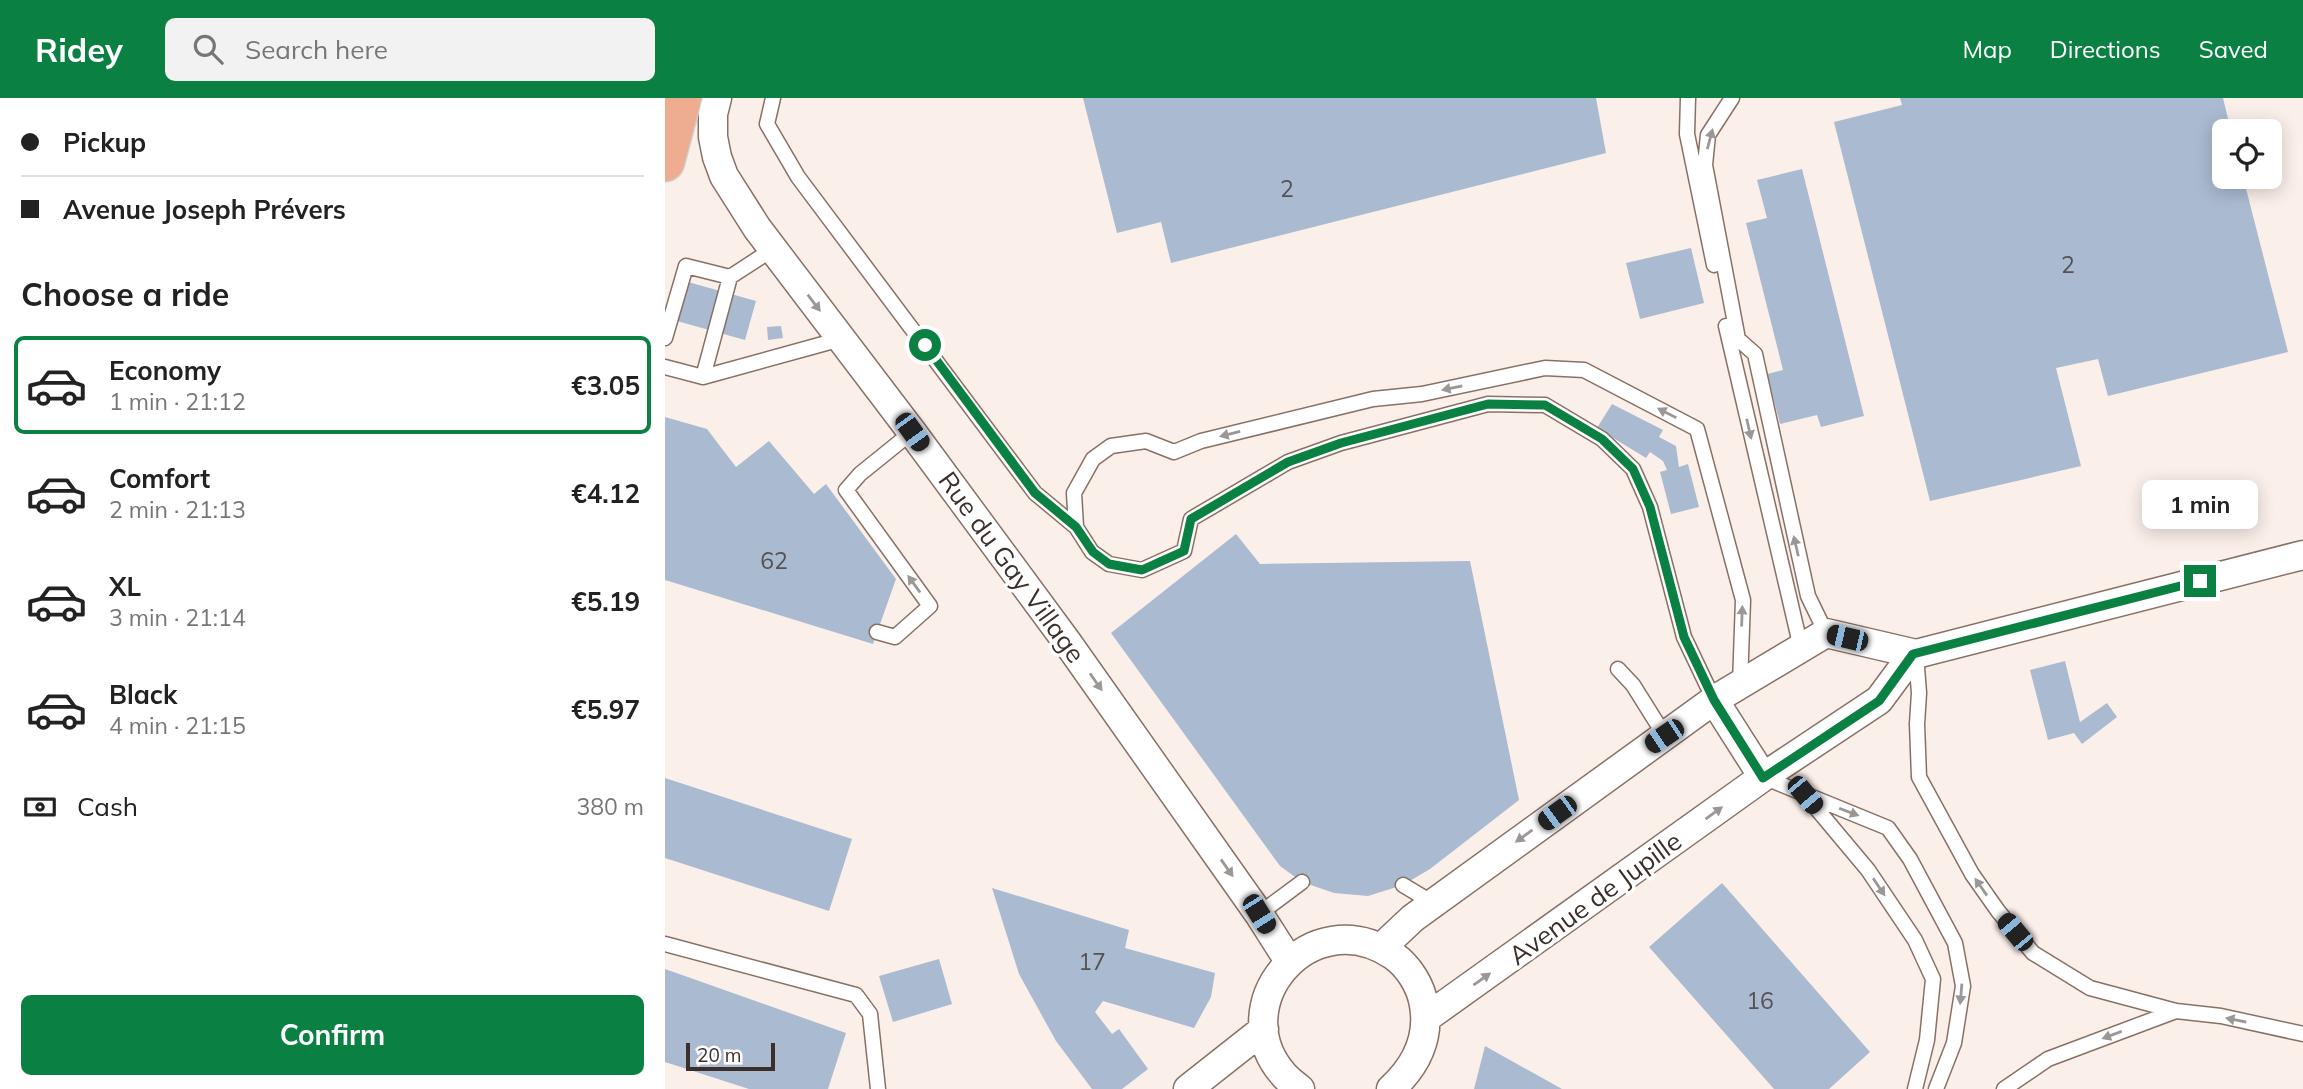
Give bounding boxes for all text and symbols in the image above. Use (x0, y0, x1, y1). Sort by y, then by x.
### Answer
search box (165, 18, 655, 81)
text: Ridey (35, 29, 123, 70)
icon: search (189, 30, 227, 68)
text: Search here (245, 33, 388, 66)
text: Map (1962, 34, 2012, 64)
text: Directions (2050, 34, 2161, 64)
text: Saved (2199, 34, 2268, 64)
map controls (2212, 119, 2282, 189)
button: locate (2212, 119, 2282, 189)
text: Pickup (63, 126, 146, 159)
one-way arrow (1705, 127, 1716, 149)
house number: 2 (1280, 174, 1294, 203)
text: Avenue Joseph Prévers (63, 193, 346, 226)
house number: 2 (2061, 250, 2075, 279)
text: Choose a ride (21, 274, 229, 314)
one-way arrow (807, 294, 821, 312)
route start (909, 329, 941, 361)
icon: car (25, 354, 88, 417)
text: Economy (109, 354, 221, 387)
text: €3.05 (571, 369, 640, 402)
one-way arrow (1441, 382, 1463, 393)
text: 1 min · 21:12 (109, 387, 246, 416)
one-way arrow (1657, 407, 1677, 419)
car (892, 409, 933, 455)
one-way arrow (1744, 418, 1755, 440)
one-way arrow (1219, 429, 1241, 440)
icon: car (25, 462, 88, 525)
text: Comfort (109, 462, 210, 495)
street label: Rue du Gay Village (931, 465, 1093, 669)
text: €4.12 (571, 477, 640, 510)
callout: 1 min (2142, 480, 2258, 528)
text: 1 min (2170, 490, 2230, 519)
text: 2 min · 21:13 (109, 495, 246, 524)
one-way arrow (1791, 535, 1802, 557)
house number: 62 (760, 546, 788, 575)
route end (2184, 565, 2216, 597)
icon: car (25, 570, 88, 633)
text: XL (109, 570, 141, 603)
one-way arrow (907, 575, 921, 593)
text: €5.19 (571, 585, 640, 618)
text: 3 min · 21:14 (109, 603, 246, 632)
one-way arrow (1737, 605, 1748, 627)
car (1825, 623, 1870, 653)
one-way arrow (1089, 673, 1103, 691)
icon: car (25, 678, 88, 741)
text: Black (109, 678, 177, 711)
text: €5.97 (571, 693, 640, 726)
text: 4 min · 21:15 (109, 711, 246, 740)
car (1641, 716, 1688, 756)
car (1784, 772, 1827, 818)
icon: cash (21, 788, 59, 826)
text: Cash (77, 790, 138, 823)
text: 380 m (576, 792, 644, 821)
car (1534, 792, 1581, 834)
one-way arrow (1705, 806, 1723, 820)
one-way arrow (1838, 806, 1859, 817)
street label: Avenue de Jupille (1502, 824, 1688, 972)
one-way arrow (1515, 829, 1533, 843)
one-way arrow (1220, 859, 1234, 877)
one-way arrow (1872, 877, 1885, 896)
one-way arrow (1974, 878, 1988, 896)
car (1239, 891, 1280, 937)
car (1994, 909, 2037, 955)
house number: 17 (1078, 947, 1106, 976)
one-way arrow (1473, 972, 1491, 986)
one-way arrow (1955, 983, 1966, 1005)
house number: 16 (1746, 986, 1774, 1015)
button: Confirm (21, 995, 644, 1075)
one-way arrow (2225, 1014, 2247, 1025)
one-way arrow (2101, 1029, 2122, 1040)
scale bar (686, 1040, 775, 1072)
text: 20 m (697, 1043, 741, 1067)

